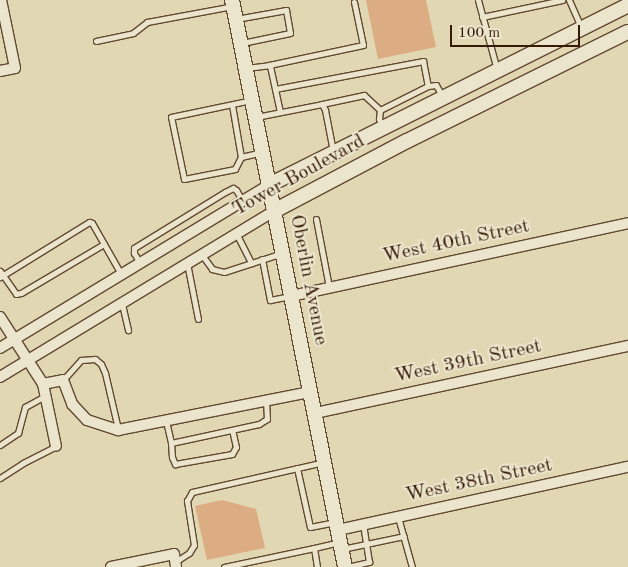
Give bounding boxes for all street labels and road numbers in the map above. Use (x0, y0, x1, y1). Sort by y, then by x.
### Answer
street label: Tower Boulevard (229, 130, 369, 222)
street label: Oberlin Avenue (284, 213, 332, 347)
street label: West 40th Street (380, 215, 532, 269)
street label: West 39th Street (392, 335, 544, 389)
street label: West 38th Street (403, 454, 555, 508)

